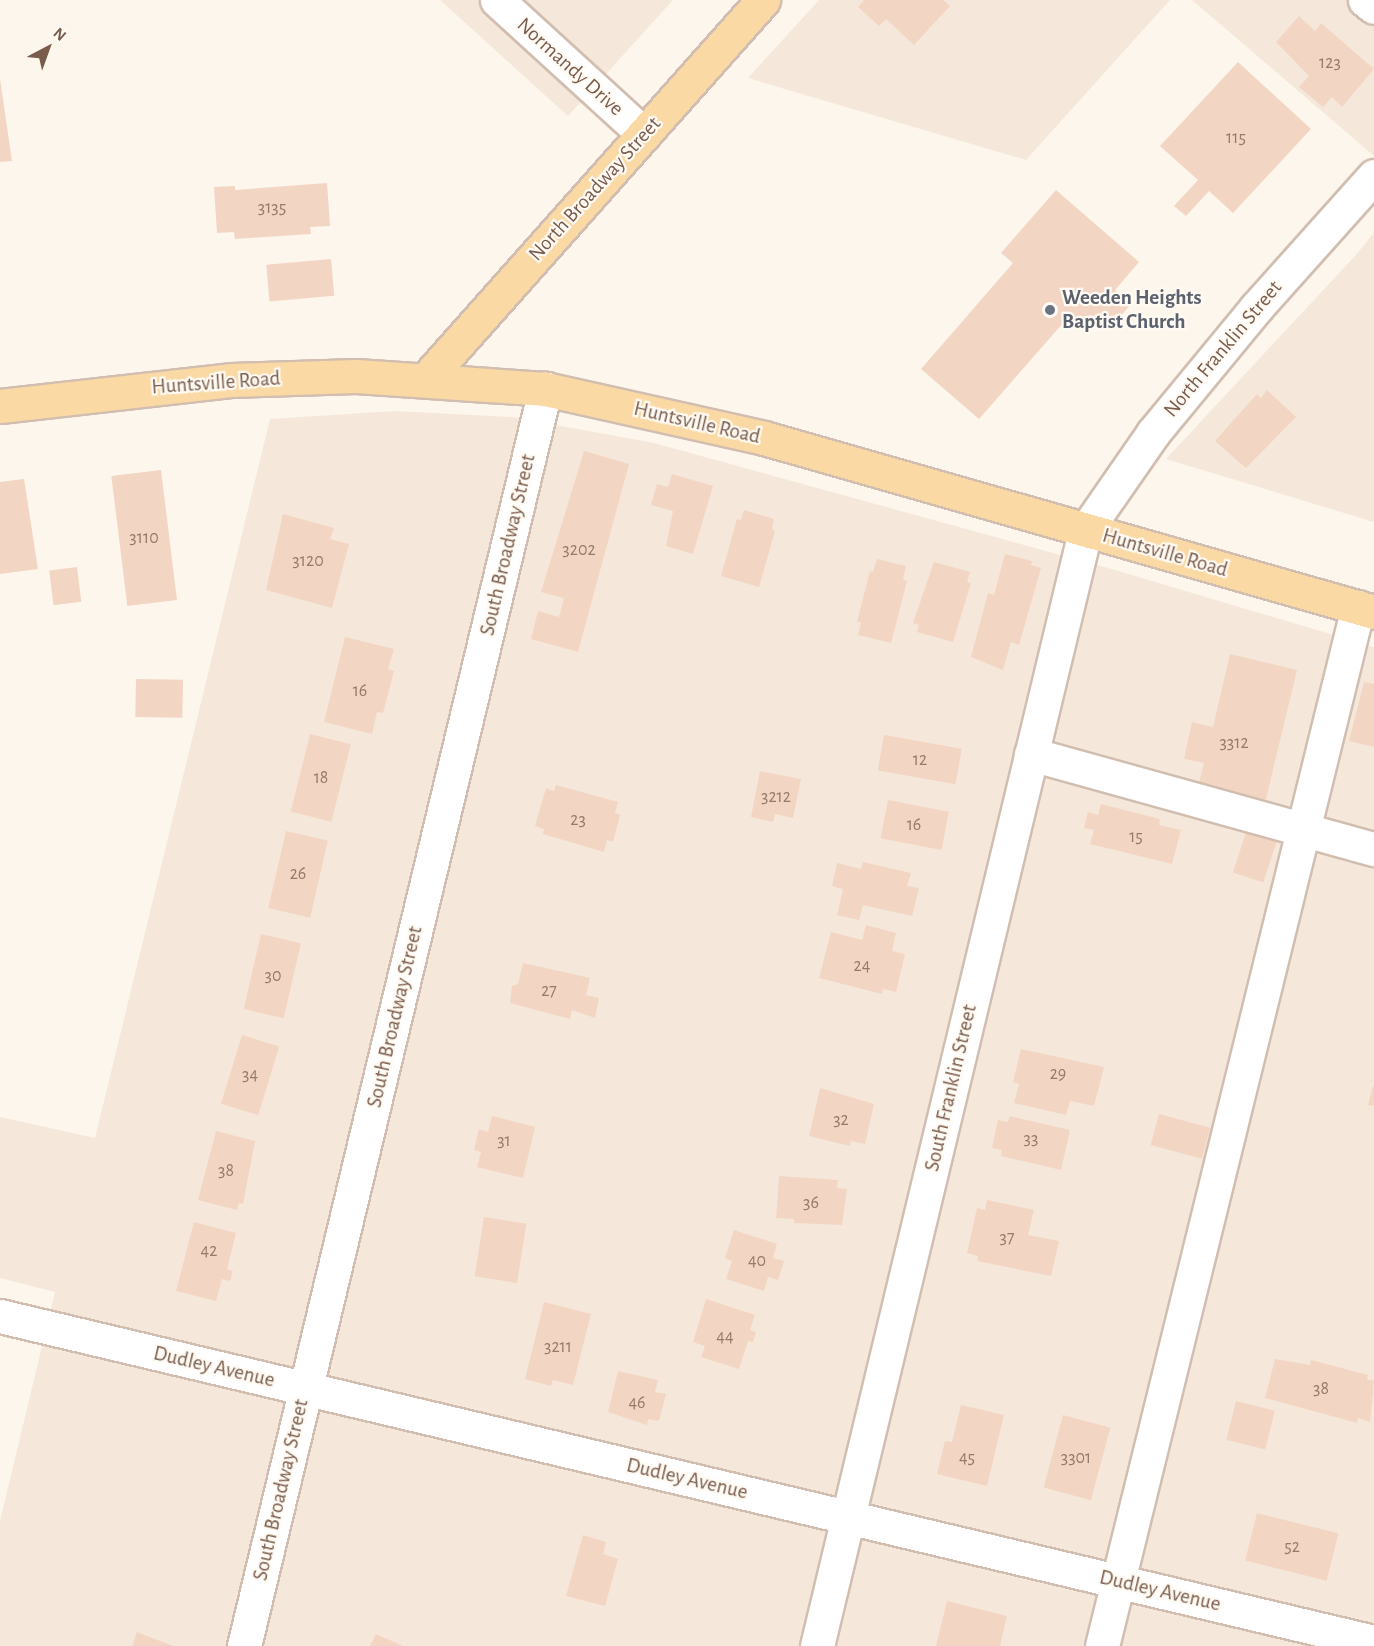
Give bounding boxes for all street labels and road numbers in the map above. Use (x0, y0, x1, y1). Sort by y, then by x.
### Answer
street label: Normandy Drive (511, 13, 629, 121)
street label: North Broadway Street (524, 112, 666, 266)
street label: North Franklin Street (1158, 276, 1288, 422)
street label: Huntsville Road (151, 366, 281, 400)
street label: Huntsville Road (631, 396, 763, 450)
street label: South Broadway Street (475, 452, 541, 638)
street label: Huntsville Road (1099, 523, 1231, 583)
street label: South Broadway Street (362, 924, 428, 1110)
street label: South Franklin Street (920, 1002, 982, 1174)
street label: Dudley Avenue (151, 1341, 277, 1393)
street label: South Broadway Street (248, 1397, 314, 1583)
street label: Dudley Avenue (624, 1453, 750, 1505)
street label: Dudley Avenue (1097, 1565, 1223, 1617)

